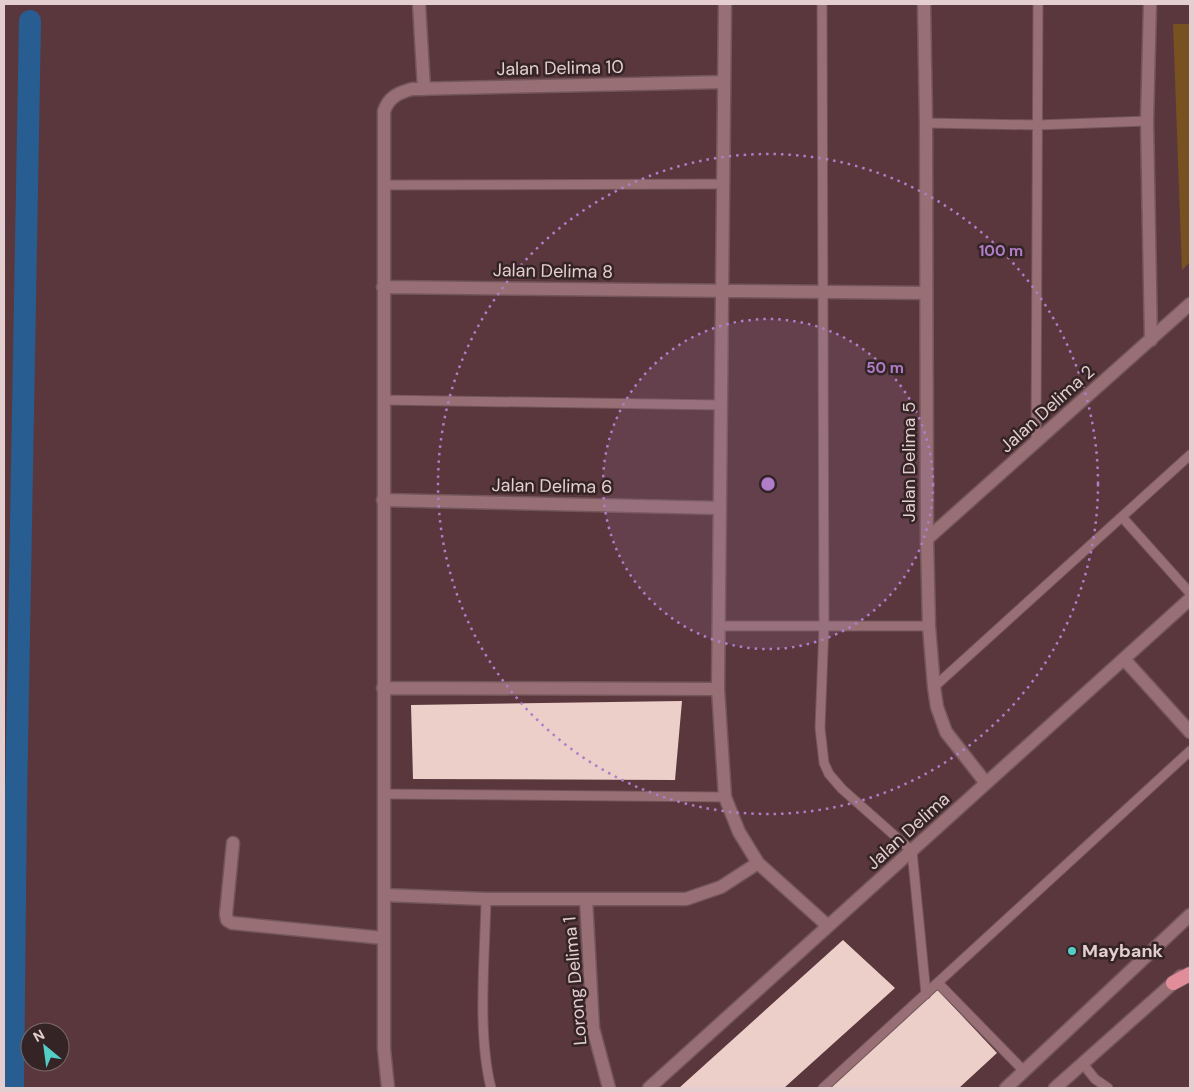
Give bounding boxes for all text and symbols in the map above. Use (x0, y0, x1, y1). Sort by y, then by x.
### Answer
street label: Jalan Delima 10 (496, 55, 624, 81)
text: 100 m (979, 241, 1023, 261)
street label: Jalan Delima 8 (493, 258, 613, 284)
text: 50 m (866, 358, 904, 378)
street label: Jalan Delima 2 (995, 360, 1099, 458)
street label: Jalan Delima 5 (897, 402, 921, 522)
street label: Jalan Delima 6 (491, 473, 613, 499)
centre of rings (759, 475, 777, 493)
street label: Jalan Delima (861, 787, 955, 875)
street label: Lorong Delima 1 (557, 916, 593, 1046)
place label: Maybank (1082, 939, 1163, 963)
marker: Maybank (1066, 945, 1078, 957)
north arrow (20, 1022, 70, 1072)
text: N (30, 1025, 48, 1046)

